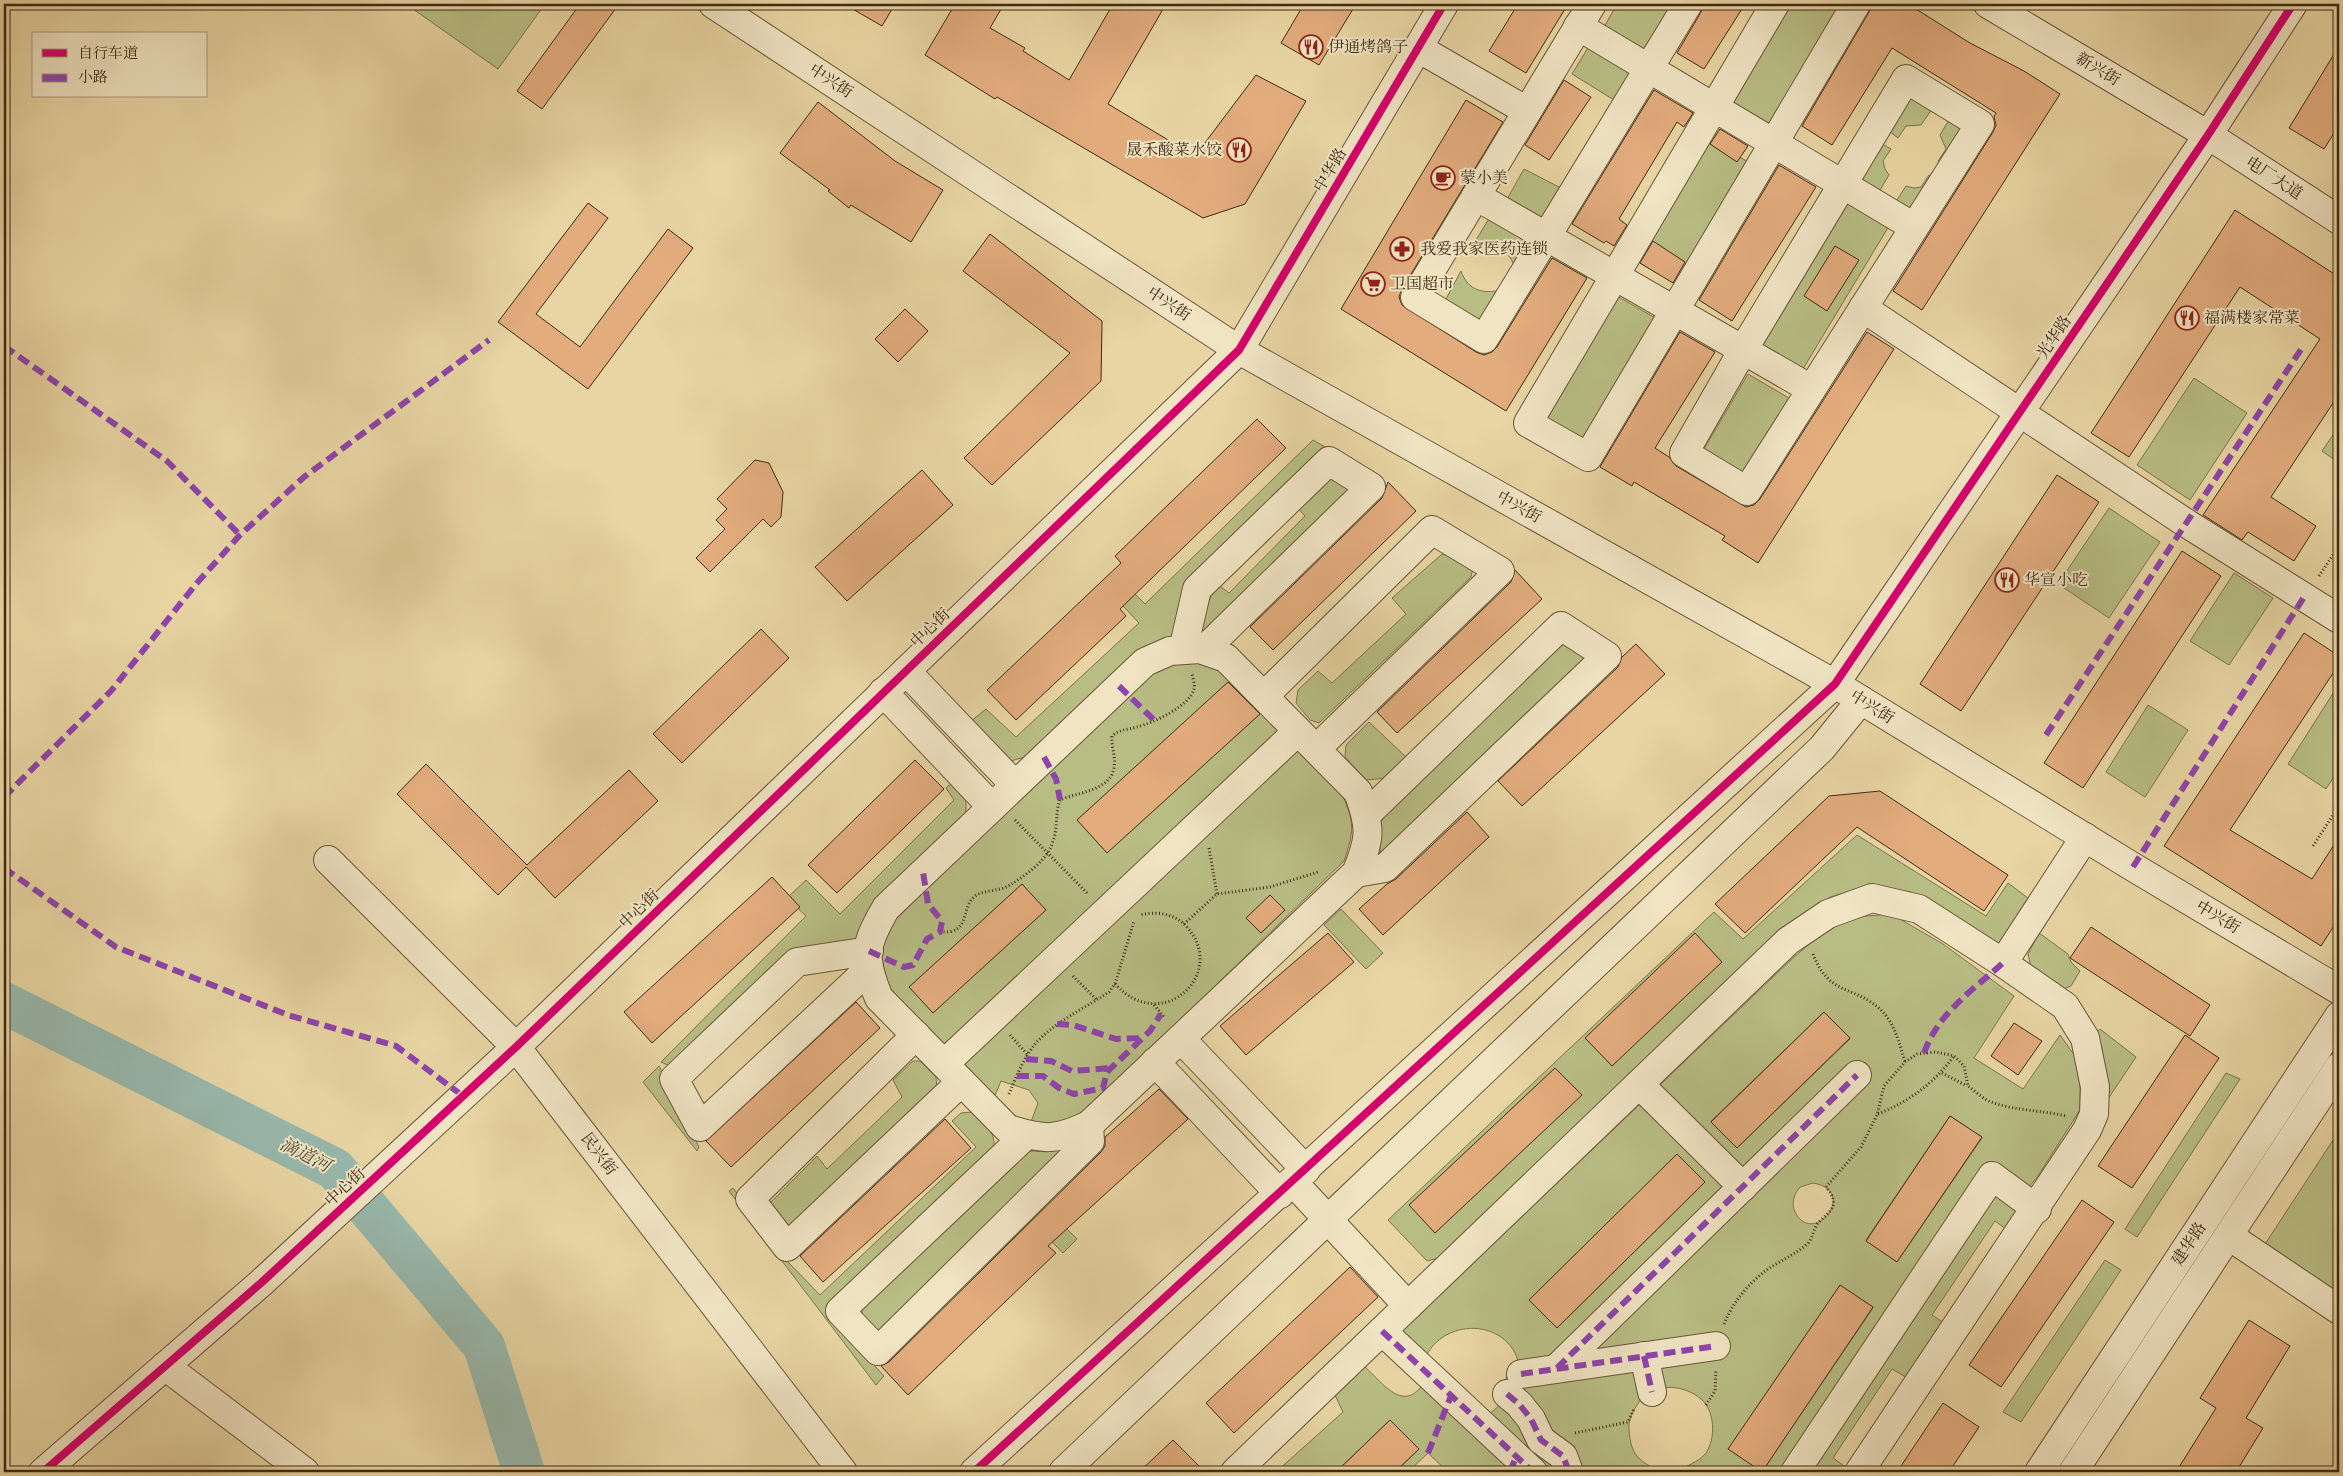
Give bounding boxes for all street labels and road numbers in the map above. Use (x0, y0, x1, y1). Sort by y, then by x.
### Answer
street label: 新兴街 (2072, 47, 2124, 91)
street label: 中兴街 (805, 59, 857, 103)
street label: 中华路 (1308, 144, 1352, 196)
street label: 电厂大道 (2241, 151, 2307, 205)
street label: 中兴街 (1143, 282, 1195, 326)
street label: 光华路 (2031, 311, 2077, 363)
street label: 中兴街 (1493, 486, 1545, 528)
street label: 中心街 (905, 603, 955, 653)
street label: 中兴街 (1846, 685, 1898, 729)
street label: 中心街 (614, 884, 664, 934)
street label: 中兴街 (2192, 895, 2244, 939)
street label: 民兴街 (576, 1128, 622, 1180)
street label: 中心街 (320, 1163, 370, 1211)
street label: 建华路 (2167, 1218, 2211, 1270)

